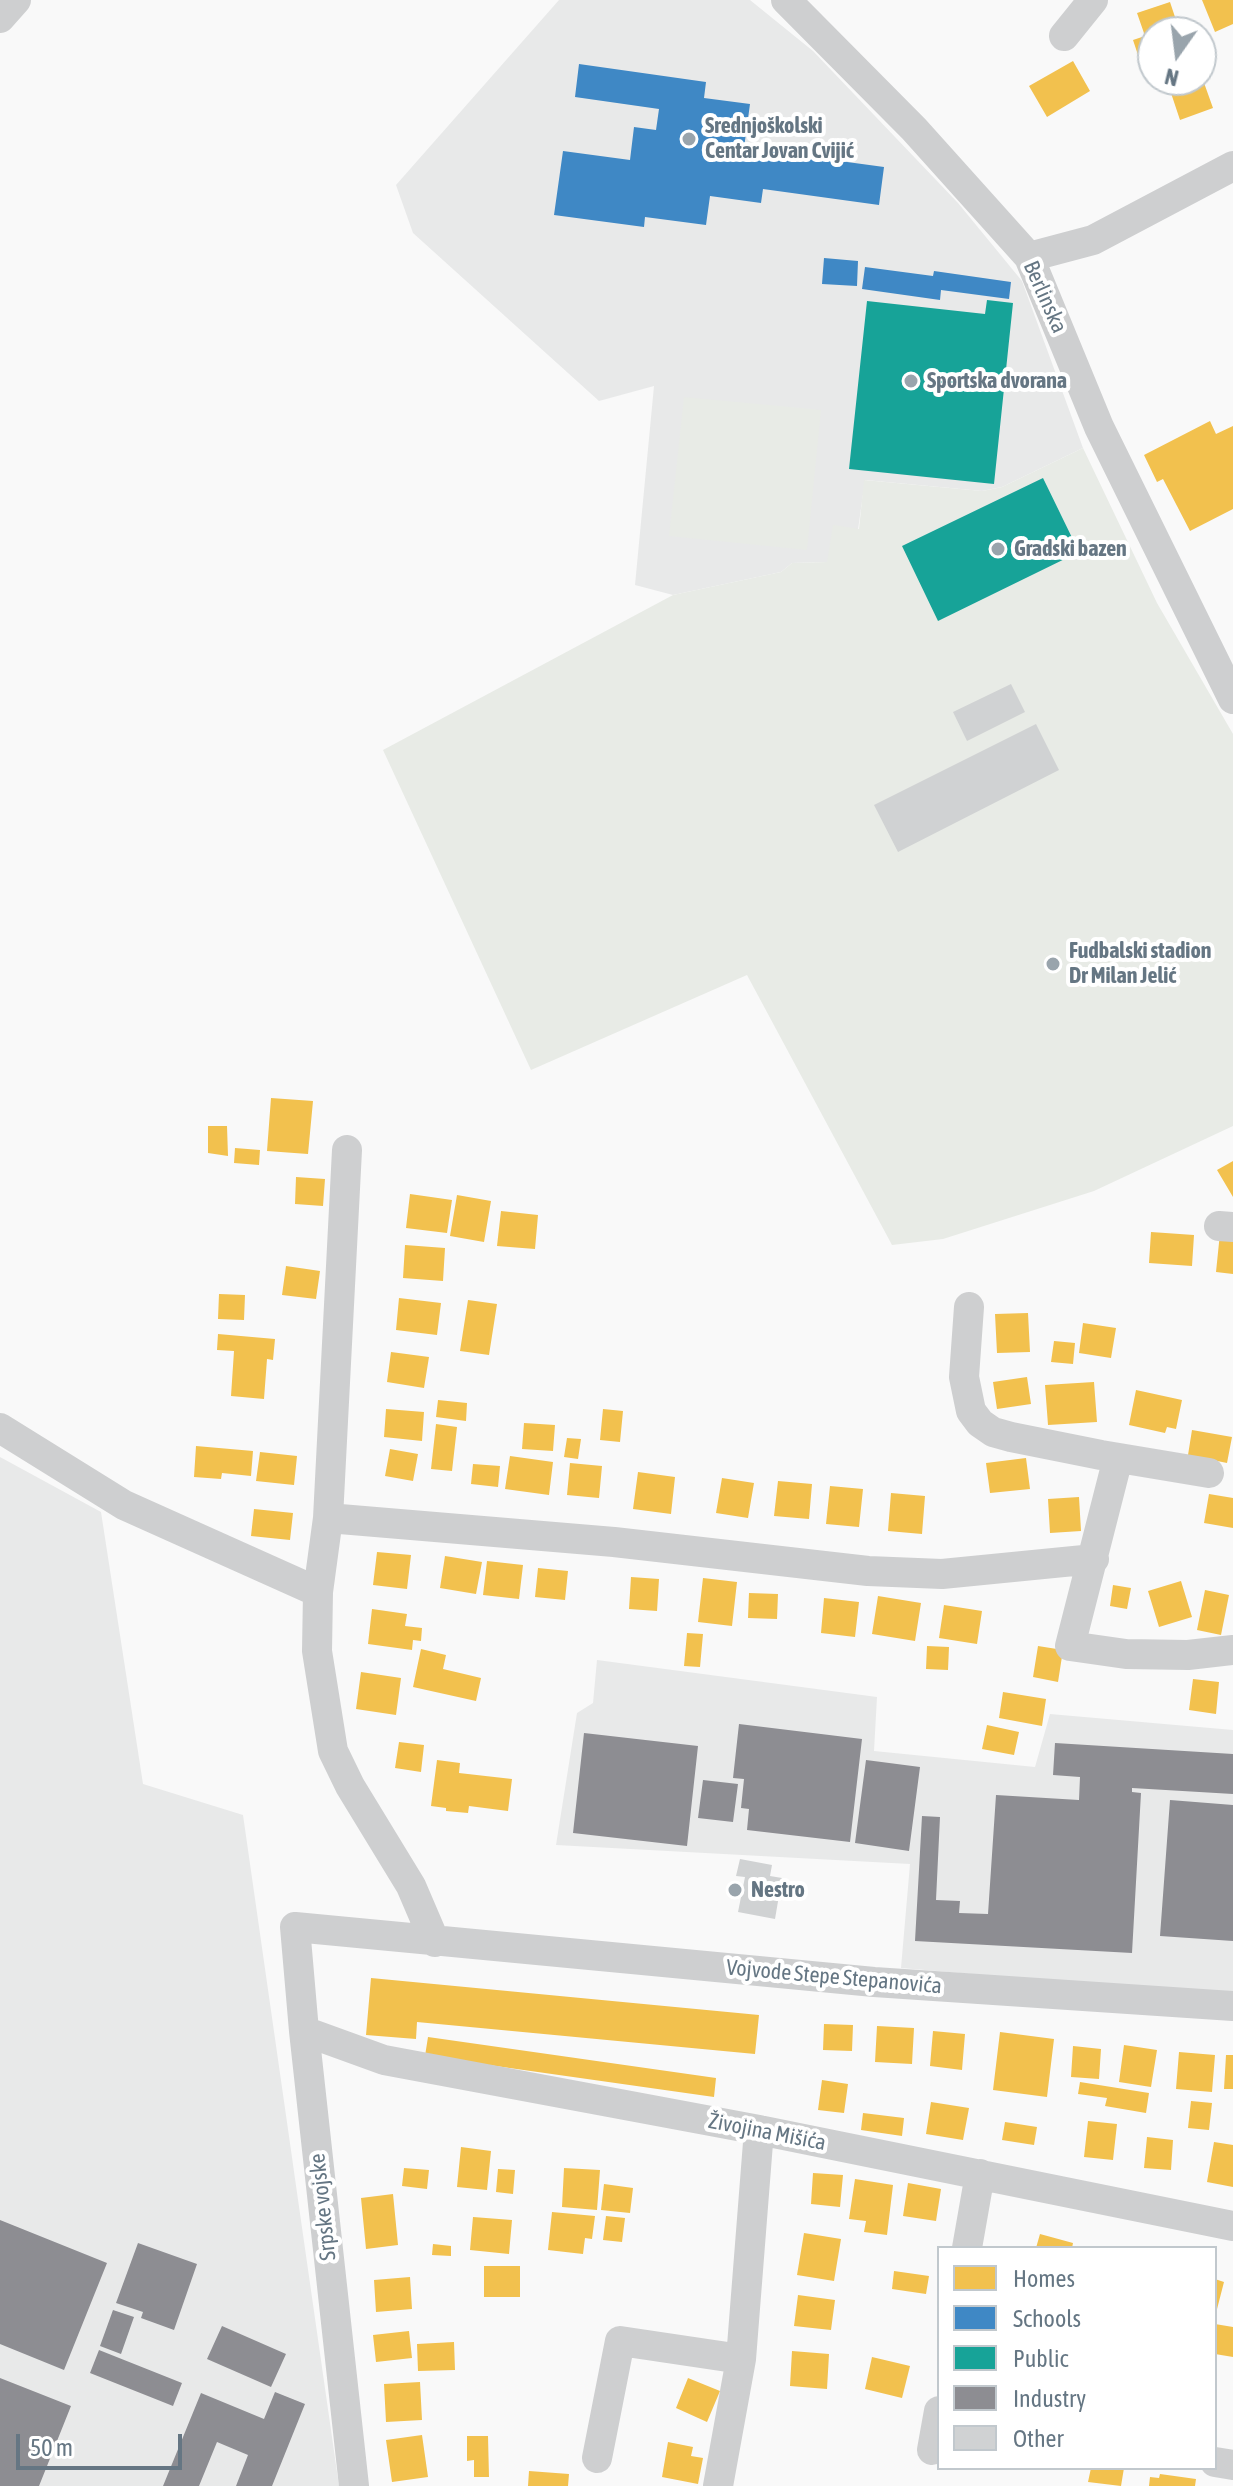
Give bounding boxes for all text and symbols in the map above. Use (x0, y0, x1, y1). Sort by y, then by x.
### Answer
north arrow (1137, 16, 1217, 96)
text: N (1162, 63, 1181, 92)
place label: Srednjoškolski Centar Jovan Cvijić (705, 113, 854, 164)
marker: Srednjoškolski Centar Jovan Cvijić (680, 130, 698, 148)
street label: Berlinska (1017, 257, 1073, 337)
place label: Sportska dvorana (927, 368, 1067, 394)
marker: Sportska dvorana (902, 372, 920, 390)
place label: Gradski bazen (1014, 536, 1127, 562)
marker: Gradski bazen (989, 540, 1007, 558)
place label: Fudbalski stadion Dr Milan Jelić (1069, 938, 1211, 990)
marker: Fudbalski stadion Dr Milan Jelić (1044, 955, 1062, 973)
place label: Nestro (751, 1877, 805, 1903)
marker: Nestro (726, 1881, 744, 1899)
street label: Vojvode Stepe Stepanovića (725, 1954, 943, 2000)
street label: Živojina Mišića (706, 2108, 828, 2156)
street label: Srpske vojske (304, 2152, 342, 2262)
legend (937, 2246, 1217, 2470)
text: Homes (1013, 2265, 1075, 2292)
text: Schools (1013, 2305, 1081, 2332)
text: Public (1013, 2345, 1069, 2372)
text: Industry (1013, 2385, 1086, 2412)
scale bar (20, 2418, 186, 2468)
text: Other (1013, 2425, 1064, 2452)
text: 50 m (30, 2434, 73, 2461)

